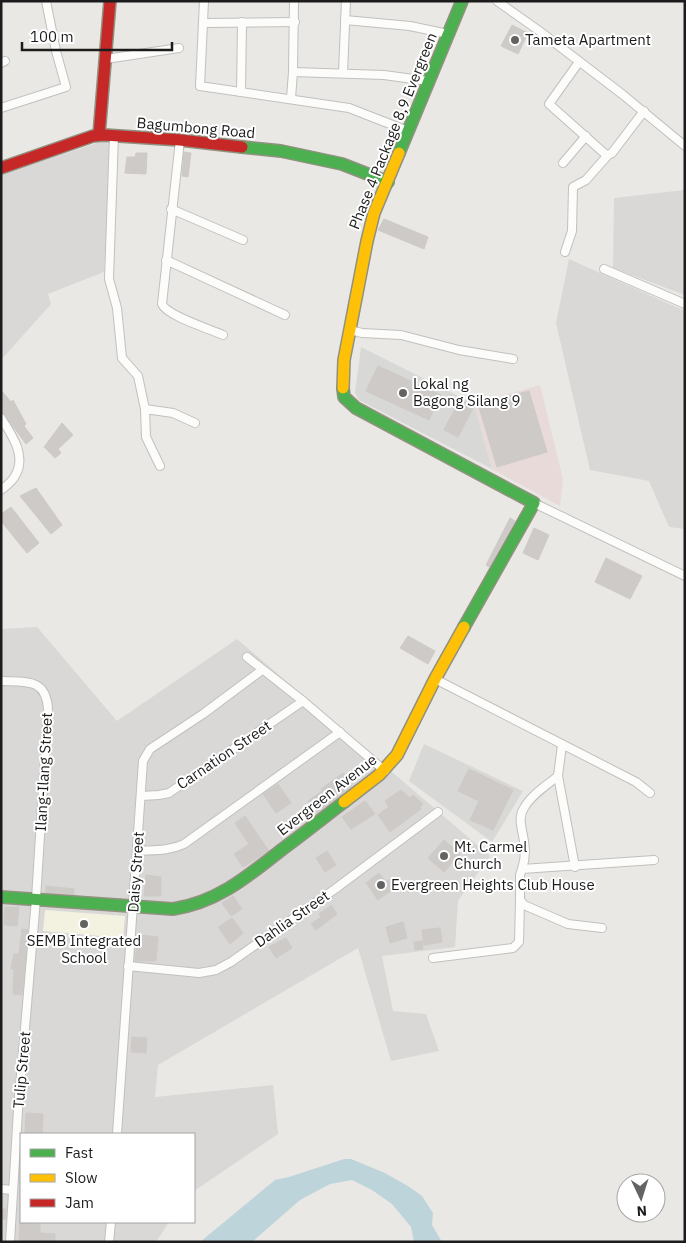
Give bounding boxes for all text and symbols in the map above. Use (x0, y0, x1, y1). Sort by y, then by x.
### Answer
scale bar (22, 20, 172, 52)
text: 100 m (30, 27, 74, 46)
street label: Phase 4 Package 8,9 Evergreen (344, 30, 441, 232)
place label: Tameta Apartment (525, 30, 651, 49)
marker: Tameta Apartment (509, 34, 521, 46)
street label: Bagumbong Road (136, 113, 256, 142)
place label: Lokal ng Bagong Silang 9 (413, 374, 521, 410)
marker: Lokal ng Bagong Silang 9 (397, 387, 409, 399)
street label: Ilang-Ilang Street (31, 712, 56, 832)
street label: Carnation Street (173, 716, 275, 793)
street label: Evergreen Avenue (273, 750, 380, 839)
street label: Daisy Street (123, 831, 148, 913)
place label: Mt. Carmel Church (454, 837, 527, 873)
marker: Mt. Carmel Church (438, 850, 450, 862)
place label: Evergreen Heights Club House (391, 875, 595, 894)
marker: Evergreen Heights Club House (375, 879, 387, 891)
street label: Dahlia Street (251, 886, 333, 951)
marker: SEMB Integrated School (78, 918, 90, 930)
place label: SEMB Integrated School (27, 931, 141, 967)
street label: Tulip Street (9, 1030, 34, 1109)
legend (20, 1133, 195, 1223)
text: Fast (65, 1143, 93, 1162)
text: Slow (65, 1168, 98, 1187)
north arrow (616, 1173, 666, 1223)
text: Jam (65, 1193, 94, 1212)
text: N (636, 1202, 648, 1220)

